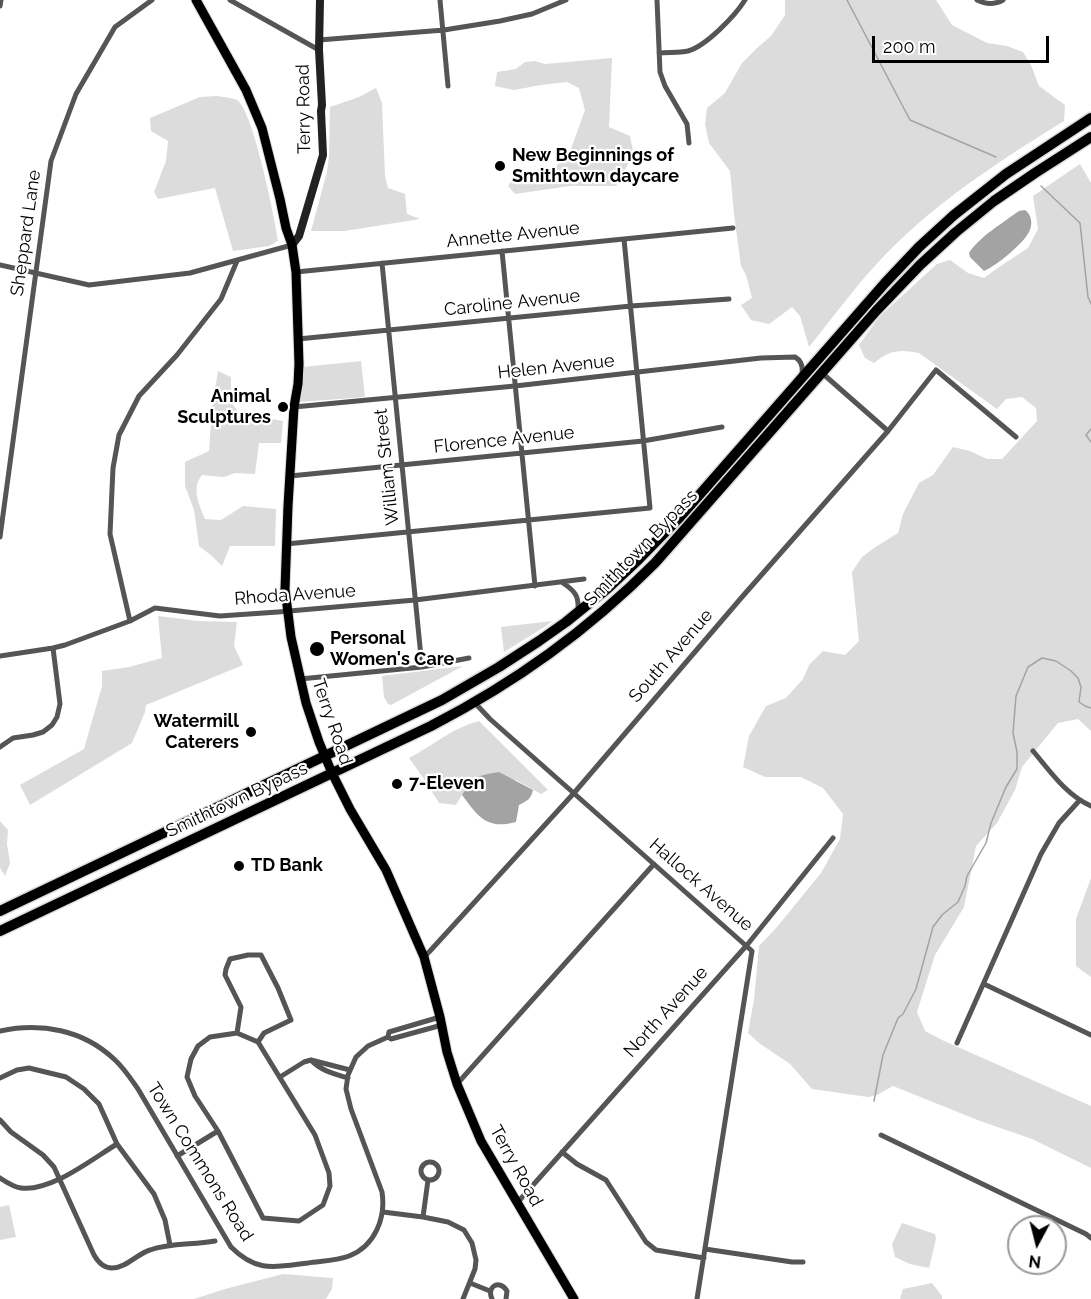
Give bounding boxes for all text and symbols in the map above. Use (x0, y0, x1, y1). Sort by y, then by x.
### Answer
scale bar (875, 24, 1052, 62)
text: 200 m (883, 36, 936, 57)
street label: Terry Road (292, 64, 316, 154)
place label: New Beginnings of Smithtown daycare (512, 145, 679, 188)
marker: New Beginnings of Smithtown daycare (493, 159, 507, 173)
street label: Sheppard Lane (6, 169, 46, 297)
street label: Annette Avenue (445, 217, 581, 253)
street label: Caroline Avenue (443, 285, 581, 321)
street label: Helen Avenue (496, 350, 616, 384)
place label: Animal Sculptures (177, 386, 271, 428)
marker: Animal Sculptures (276, 400, 290, 414)
street label: William Street (370, 408, 404, 526)
street label: Florence Avenue (433, 422, 575, 458)
street label: Smithtown Bypass (580, 485, 702, 611)
street label: Rhoda Avenue (234, 580, 356, 610)
street label: South Avenue (625, 605, 717, 707)
place label: Personal Women's Care (330, 628, 454, 670)
marker: Personal Women's Care (308, 640, 326, 658)
street label: Terry Road (307, 676, 357, 768)
place label: Watermill Caterers (154, 711, 239, 754)
marker: Watermill Caterers (244, 725, 258, 739)
street label: Smithtown Bypass (163, 758, 311, 842)
place label: 7-Eleven (409, 773, 485, 795)
marker: 7-Eleven (390, 777, 404, 791)
street label: Hallock Avenue (645, 834, 757, 936)
place label: TD Bank (251, 855, 323, 877)
marker: TD Bank (232, 859, 246, 873)
street label: North Avenue (619, 962, 713, 1062)
street label: Town Commons Road (142, 1079, 258, 1245)
street label: Terry Road (485, 1122, 547, 1210)
north arrow (1007, 1215, 1067, 1275)
text: N (1028, 1251, 1042, 1272)

